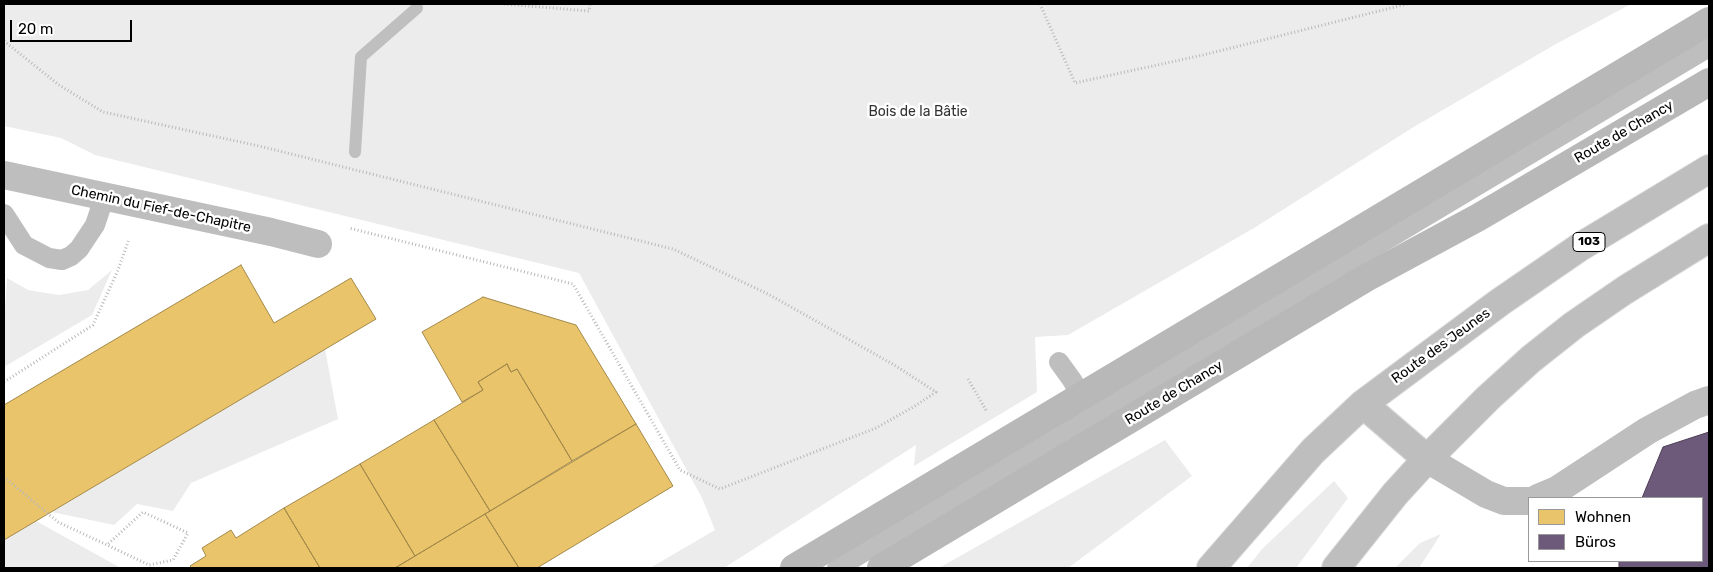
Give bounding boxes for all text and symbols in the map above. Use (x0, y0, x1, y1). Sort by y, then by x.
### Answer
scale bar (12, 10, 135, 42)
text: 20 m (18, 20, 53, 38)
street label: Route de Chancy (1572, 97, 1676, 167)
park label: Bois de la Bâtie (868, 104, 968, 120)
street label: Chemin du Fief-de-Chapitre (70, 182, 252, 236)
road number: 103 (1573, 232, 1605, 252)
street label: Route des Jeunes (1388, 305, 1494, 387)
street label: Route de Chancy (1122, 357, 1226, 429)
legend (1528, 497, 1703, 562)
text: Wohnen (1575, 508, 1631, 526)
text: Büros (1575, 533, 1616, 551)

